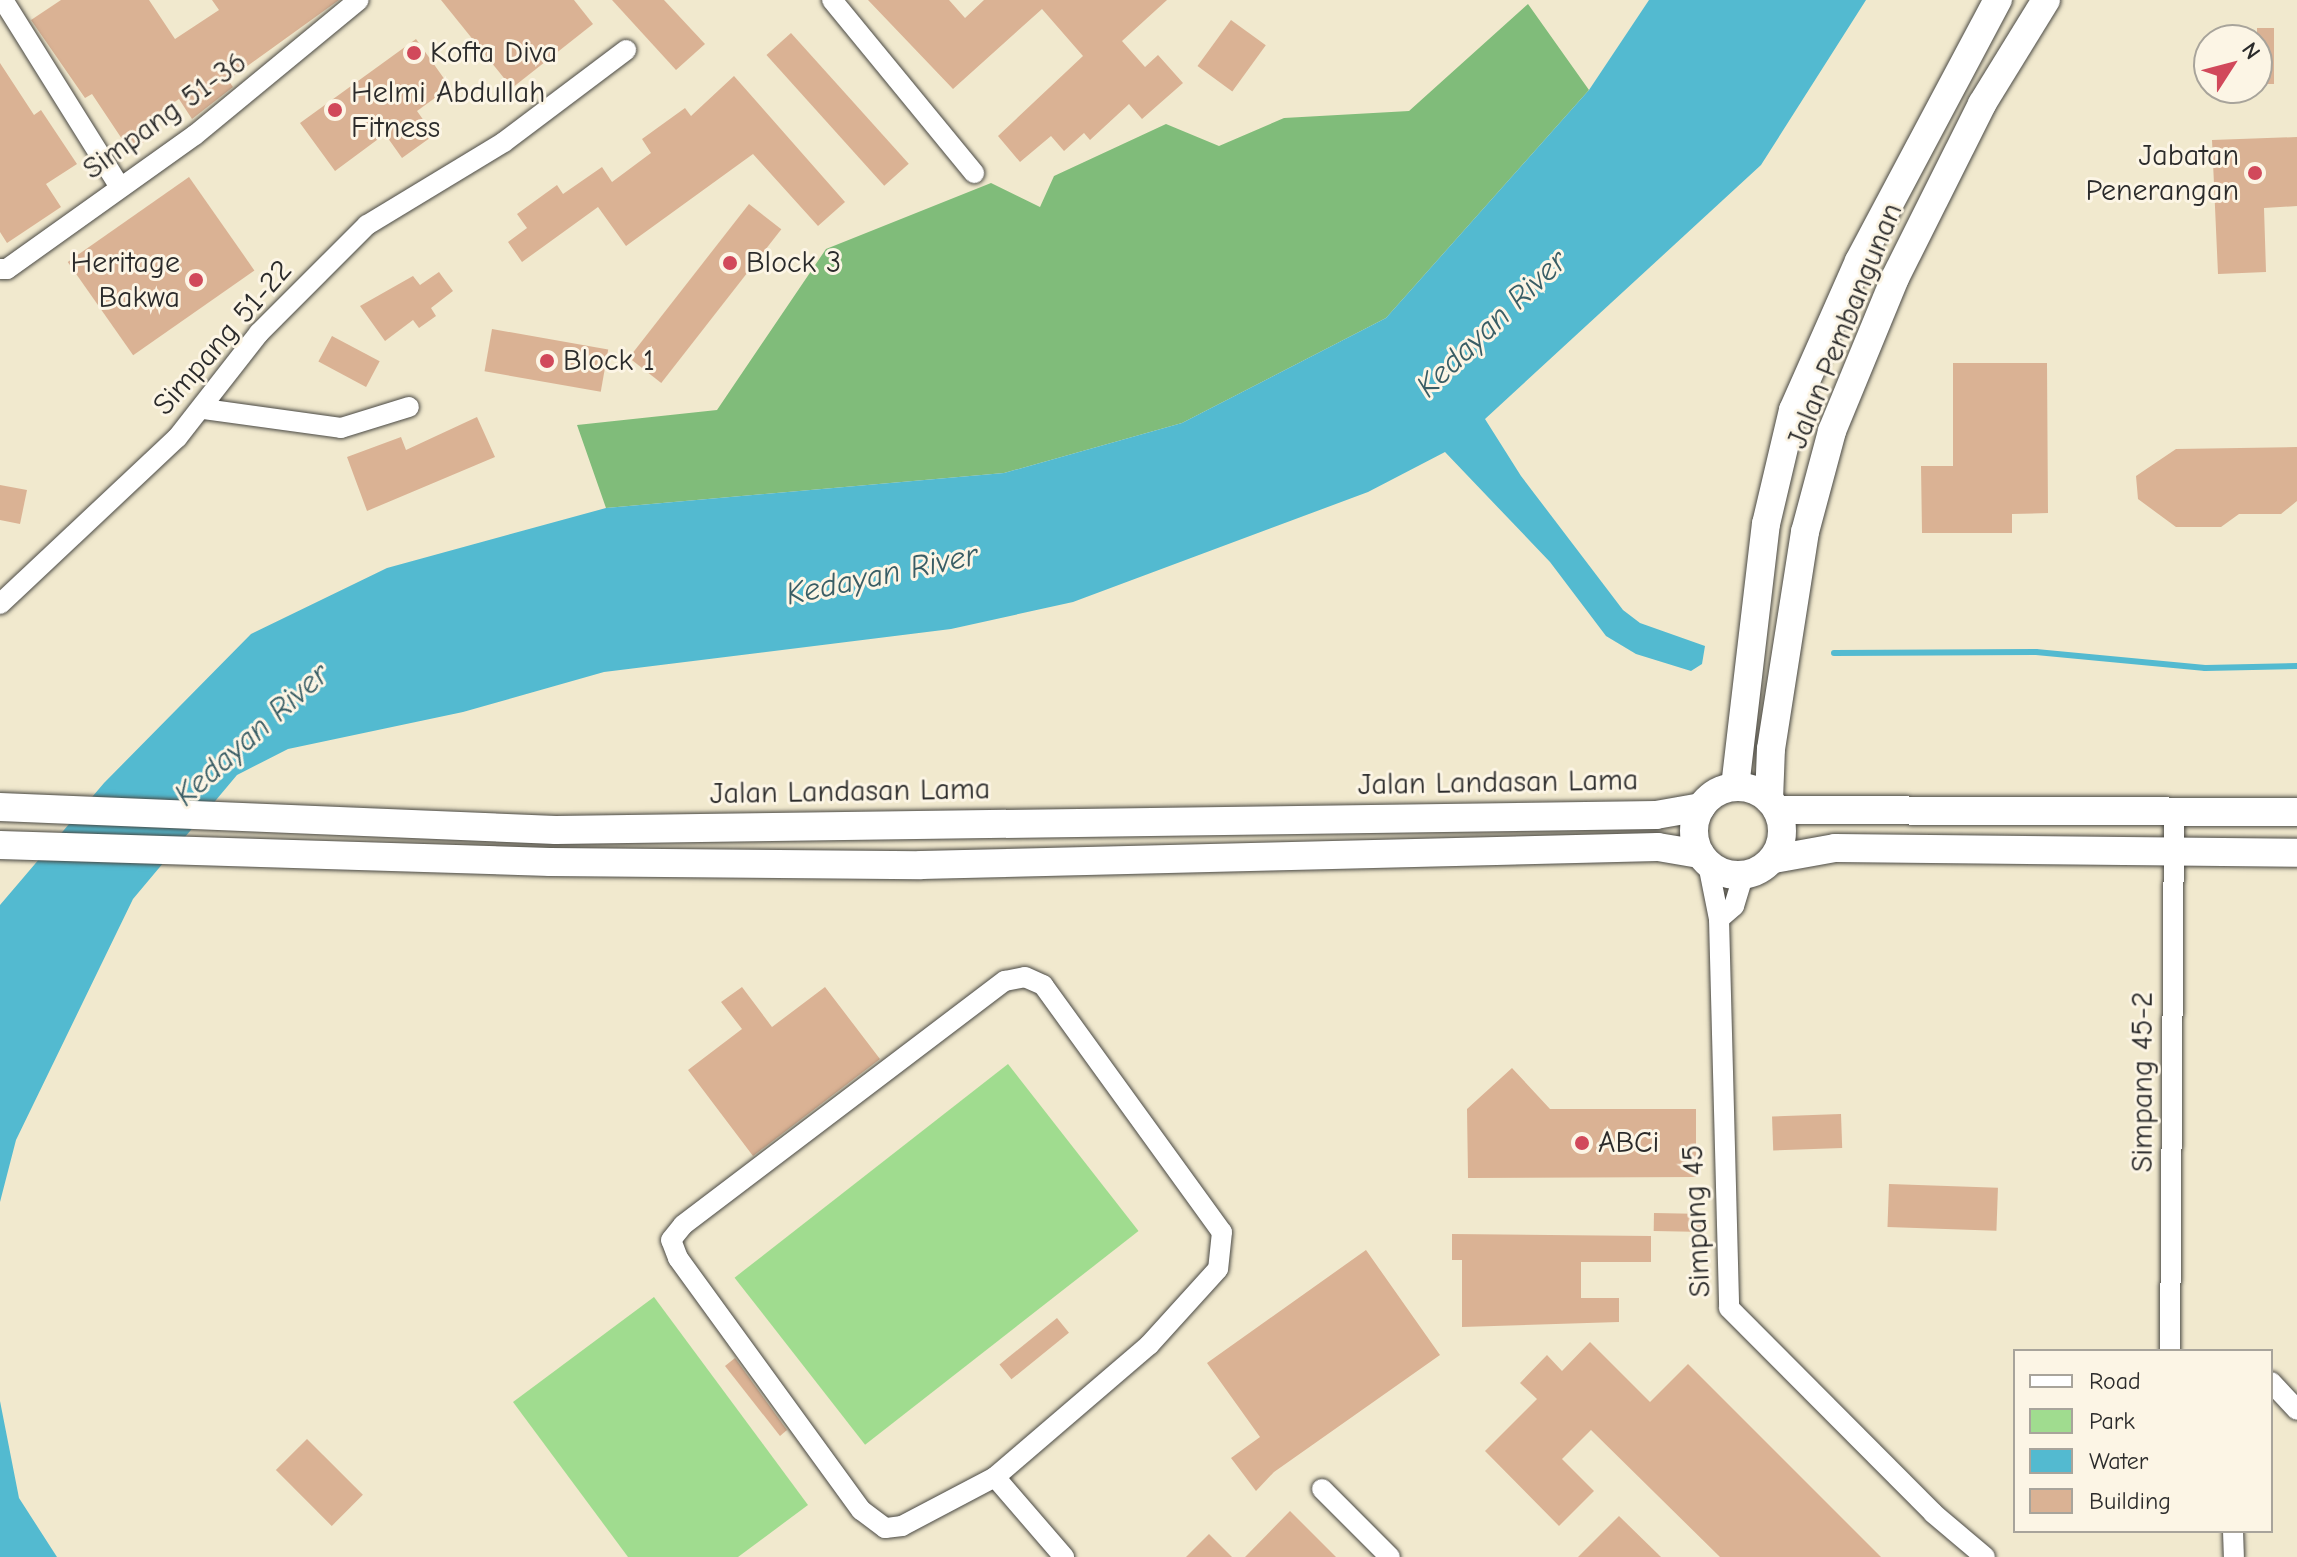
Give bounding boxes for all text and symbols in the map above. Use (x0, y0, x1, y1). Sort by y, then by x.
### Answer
north arrow (2193, 24, 2273, 104)
place label: Kofta Diva (430, 35, 557, 71)
text: N (2236, 38, 2266, 65)
street label: Simpang 51-36 (76, 44, 254, 188)
marker: Kofta Diva (405, 44, 423, 62)
place label: Helmi Abdullah Fitness (351, 75, 545, 146)
marker: Helmi Abdullah Fitness (326, 101, 344, 119)
place label: Jabatan Penerangan (2085, 138, 2239, 208)
marker: Jabatan Penerangan (2246, 164, 2264, 182)
street label: Jalan Pembangunan (1779, 198, 1911, 454)
water label: Kedayan River (1409, 242, 1575, 406)
place label: Heritage Bakwa (70, 245, 180, 316)
place label: Block 3 (746, 245, 841, 281)
street label: Simpang 51-22 (146, 253, 300, 423)
marker: Block 3 (721, 254, 739, 272)
marker: Heritage Bakwa (187, 271, 205, 289)
place label: Block 1 (563, 343, 655, 379)
marker: Block 1 (538, 352, 556, 370)
water label: Kedayan River (783, 536, 981, 614)
water label: Kedayan River (167, 655, 337, 815)
street label: Jalan Landasan Lama (1357, 763, 1639, 803)
street label: Jalan Landasan Lama (709, 772, 991, 812)
street label: Simpang 45-2 (2125, 992, 2161, 1172)
place label: ABCi (1598, 1125, 1659, 1161)
marker: ABCi (1573, 1134, 1591, 1152)
street label: Simpang 45 (1675, 1144, 1719, 1298)
legend (2013, 1349, 2273, 1533)
text: Road (2089, 1367, 2141, 1395)
text: Park (2089, 1407, 2135, 1435)
text: Water (2089, 1447, 2148, 1475)
text: Building (2089, 1487, 2171, 1515)

